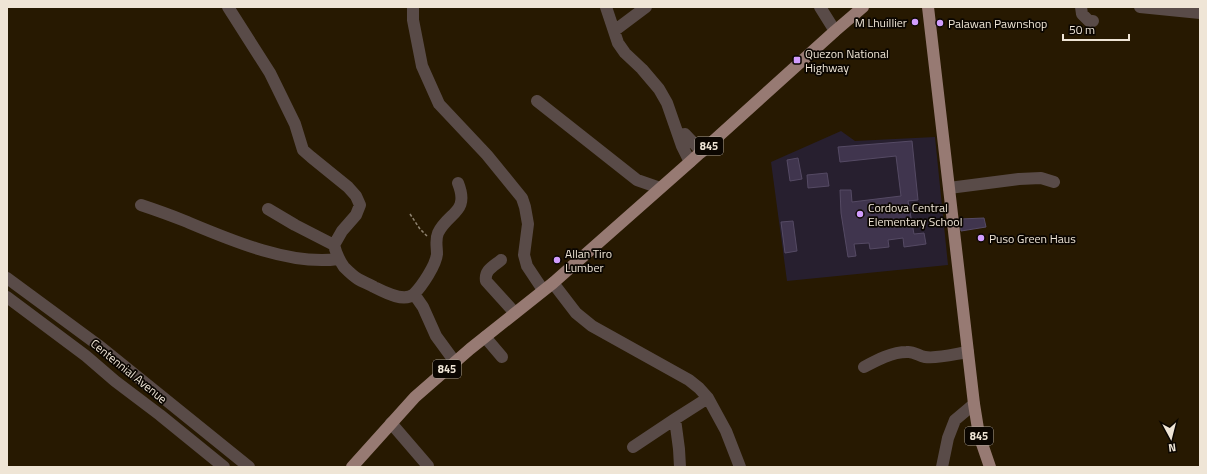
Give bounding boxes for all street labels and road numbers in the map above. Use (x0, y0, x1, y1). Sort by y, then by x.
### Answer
road number: 845 (695, 137, 723, 155)
street label: Centennial Avenue (87, 334, 171, 408)
road number: 845 (433, 360, 461, 378)
road number: 845 (965, 427, 993, 445)

